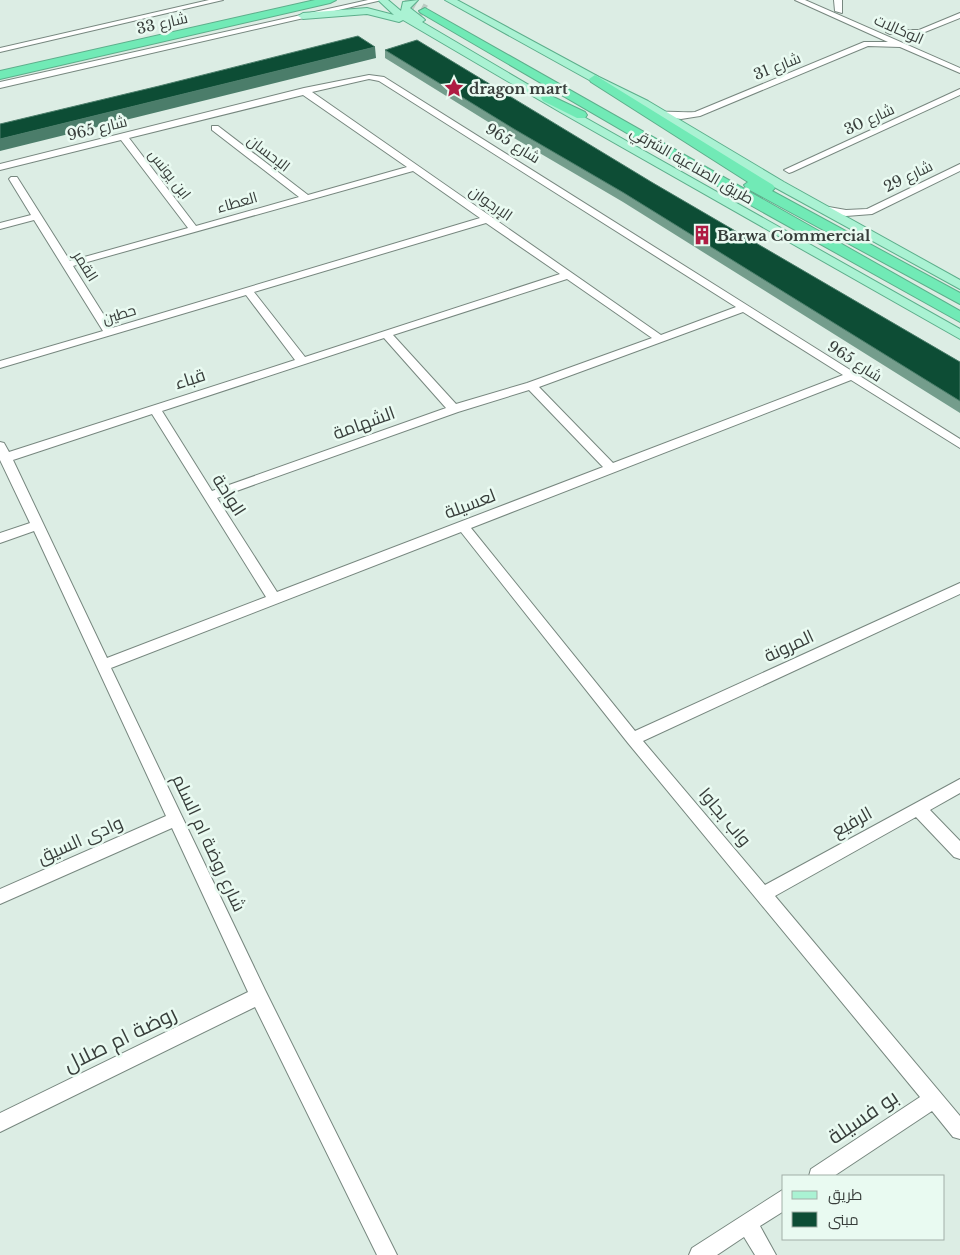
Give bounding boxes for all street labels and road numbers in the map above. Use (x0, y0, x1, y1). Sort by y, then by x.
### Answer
street label: شارع 33 (135, 8, 190, 40)
street label: الوكالات (871, 10, 927, 48)
street label: شارع 31 (751, 48, 804, 86)
street label: شارع 30 (841, 99, 898, 141)
street label: شارع 965 (65, 111, 129, 147)
street label: شارع 965 (481, 119, 544, 169)
street label: طريق الصناعية الشرقي (625, 122, 757, 211)
street label: الإحسان (243, 130, 294, 176)
street label: ابن يونس (144, 145, 195, 203)
street label: شارع 29 (880, 156, 937, 198)
street label: الإرجوان (465, 181, 516, 226)
street label: العطاء (214, 187, 260, 217)
street label: القمر (69, 246, 103, 285)
street label: حطين (100, 300, 139, 329)
street label: شارع 965 (823, 336, 886, 387)
street label: قباء (172, 364, 208, 394)
street label: الشهامة (330, 402, 398, 444)
street label: الواحة (208, 470, 250, 520)
street label: لعسيلة (441, 484, 499, 524)
street label: المرونة (761, 625, 817, 667)
street label: شارع روضة ام السلم (167, 771, 250, 916)
street label: واب بجاوا (694, 783, 756, 851)
street label: الرفيع (828, 802, 877, 843)
street label: وادى السيق (34, 811, 127, 870)
street label: روضة ام صلال (59, 1000, 181, 1078)
street label: بو فسيلة (823, 1084, 903, 1150)

